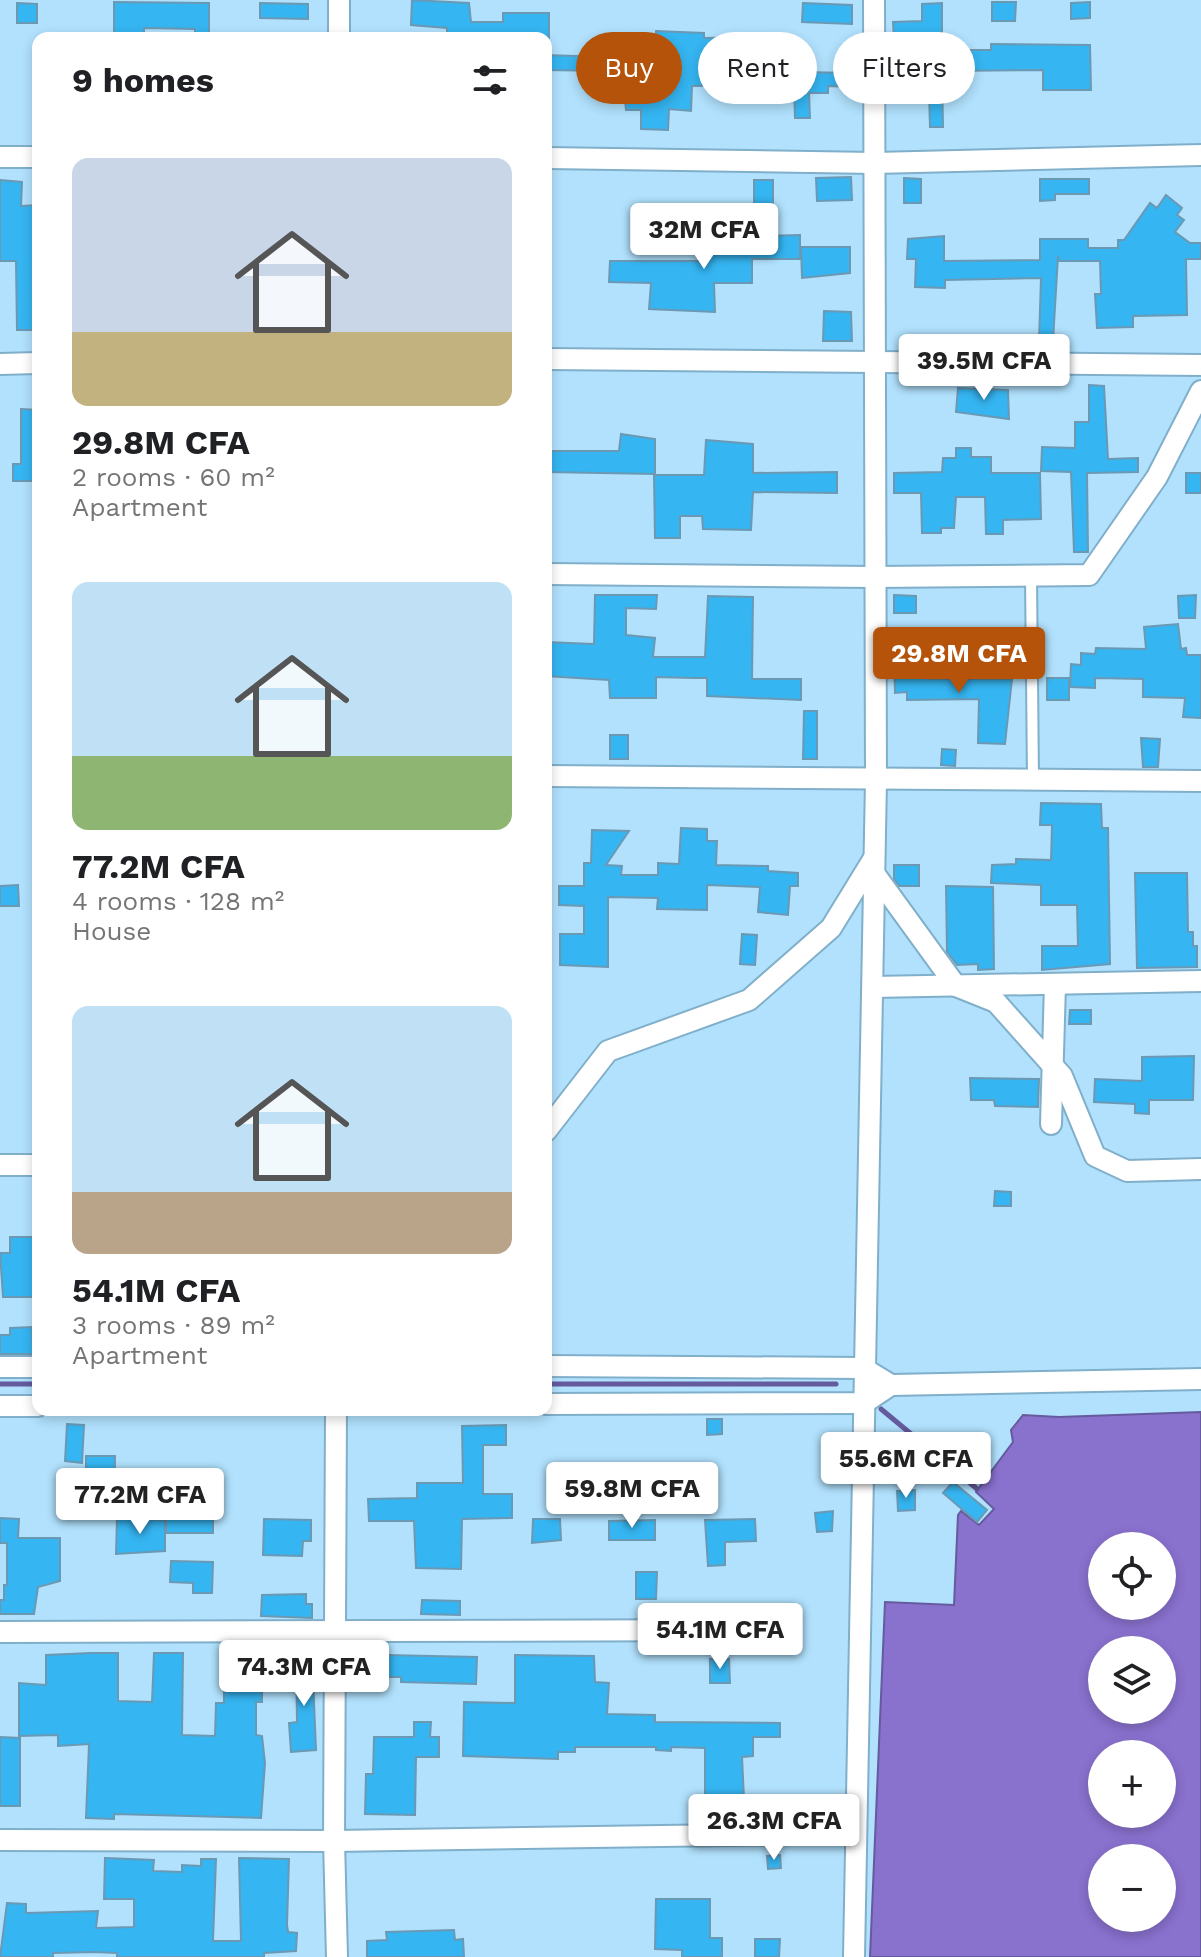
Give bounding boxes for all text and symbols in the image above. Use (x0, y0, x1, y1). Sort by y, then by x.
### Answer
chip: Buy (576, 32, 682, 104)
chip: Rent (698, 32, 817, 104)
chip: Filters (833, 32, 975, 104)
icon: filters (468, 58, 512, 102)
text: 9 homes (72, 60, 214, 100)
pin: 32M CFA (630, 203, 778, 271)
icon: home (220, 210, 364, 354)
text: 32M CFA (648, 214, 760, 244)
pin: 39.5M CFA (892, 334, 1076, 402)
text: 39.5M CFA (917, 345, 1051, 375)
text: 29.8M CFA (72, 422, 250, 462)
text: 2 rooms · 60 m² (72, 462, 275, 492)
text: Apartment (72, 492, 208, 522)
pin: 29.8M CFA (867, 627, 1051, 695)
icon: home (220, 634, 364, 778)
text: 29.8M CFA (891, 638, 1027, 668)
text: 77.2M CFA (72, 846, 245, 886)
text: 4 rooms · 128 m² (72, 886, 284, 916)
text: House (72, 916, 151, 946)
icon: home (220, 1058, 364, 1202)
text: 54.1M CFA (72, 1270, 240, 1310)
text: 3 rooms · 89 m² (72, 1310, 275, 1340)
text: Apartment (72, 1340, 208, 1370)
pin: 55.6M CFA (814, 1432, 998, 1500)
text: 55.6M CFA (839, 1443, 973, 1473)
pin: 59.8M CFA (540, 1462, 724, 1530)
pin: 77.2M CFA (48, 1468, 232, 1536)
text: 59.8M CFA (564, 1473, 700, 1503)
text: 77.2M CFA (74, 1479, 206, 1509)
map controls (1088, 1532, 1176, 1932)
button: locate (1088, 1532, 1176, 1620)
pin: 54.1M CFA (628, 1603, 812, 1671)
text: 54.1M CFA (656, 1614, 784, 1644)
button: layers (1088, 1636, 1176, 1724)
pin: 74.3M CFA (212, 1640, 396, 1708)
text: 74.3M CFA (237, 1651, 371, 1681)
button: + (1088, 1740, 1176, 1828)
pin: 26.3M CFA (682, 1794, 866, 1862)
text: 26.3M CFA (706, 1805, 842, 1835)
button: − (1088, 1844, 1176, 1932)

